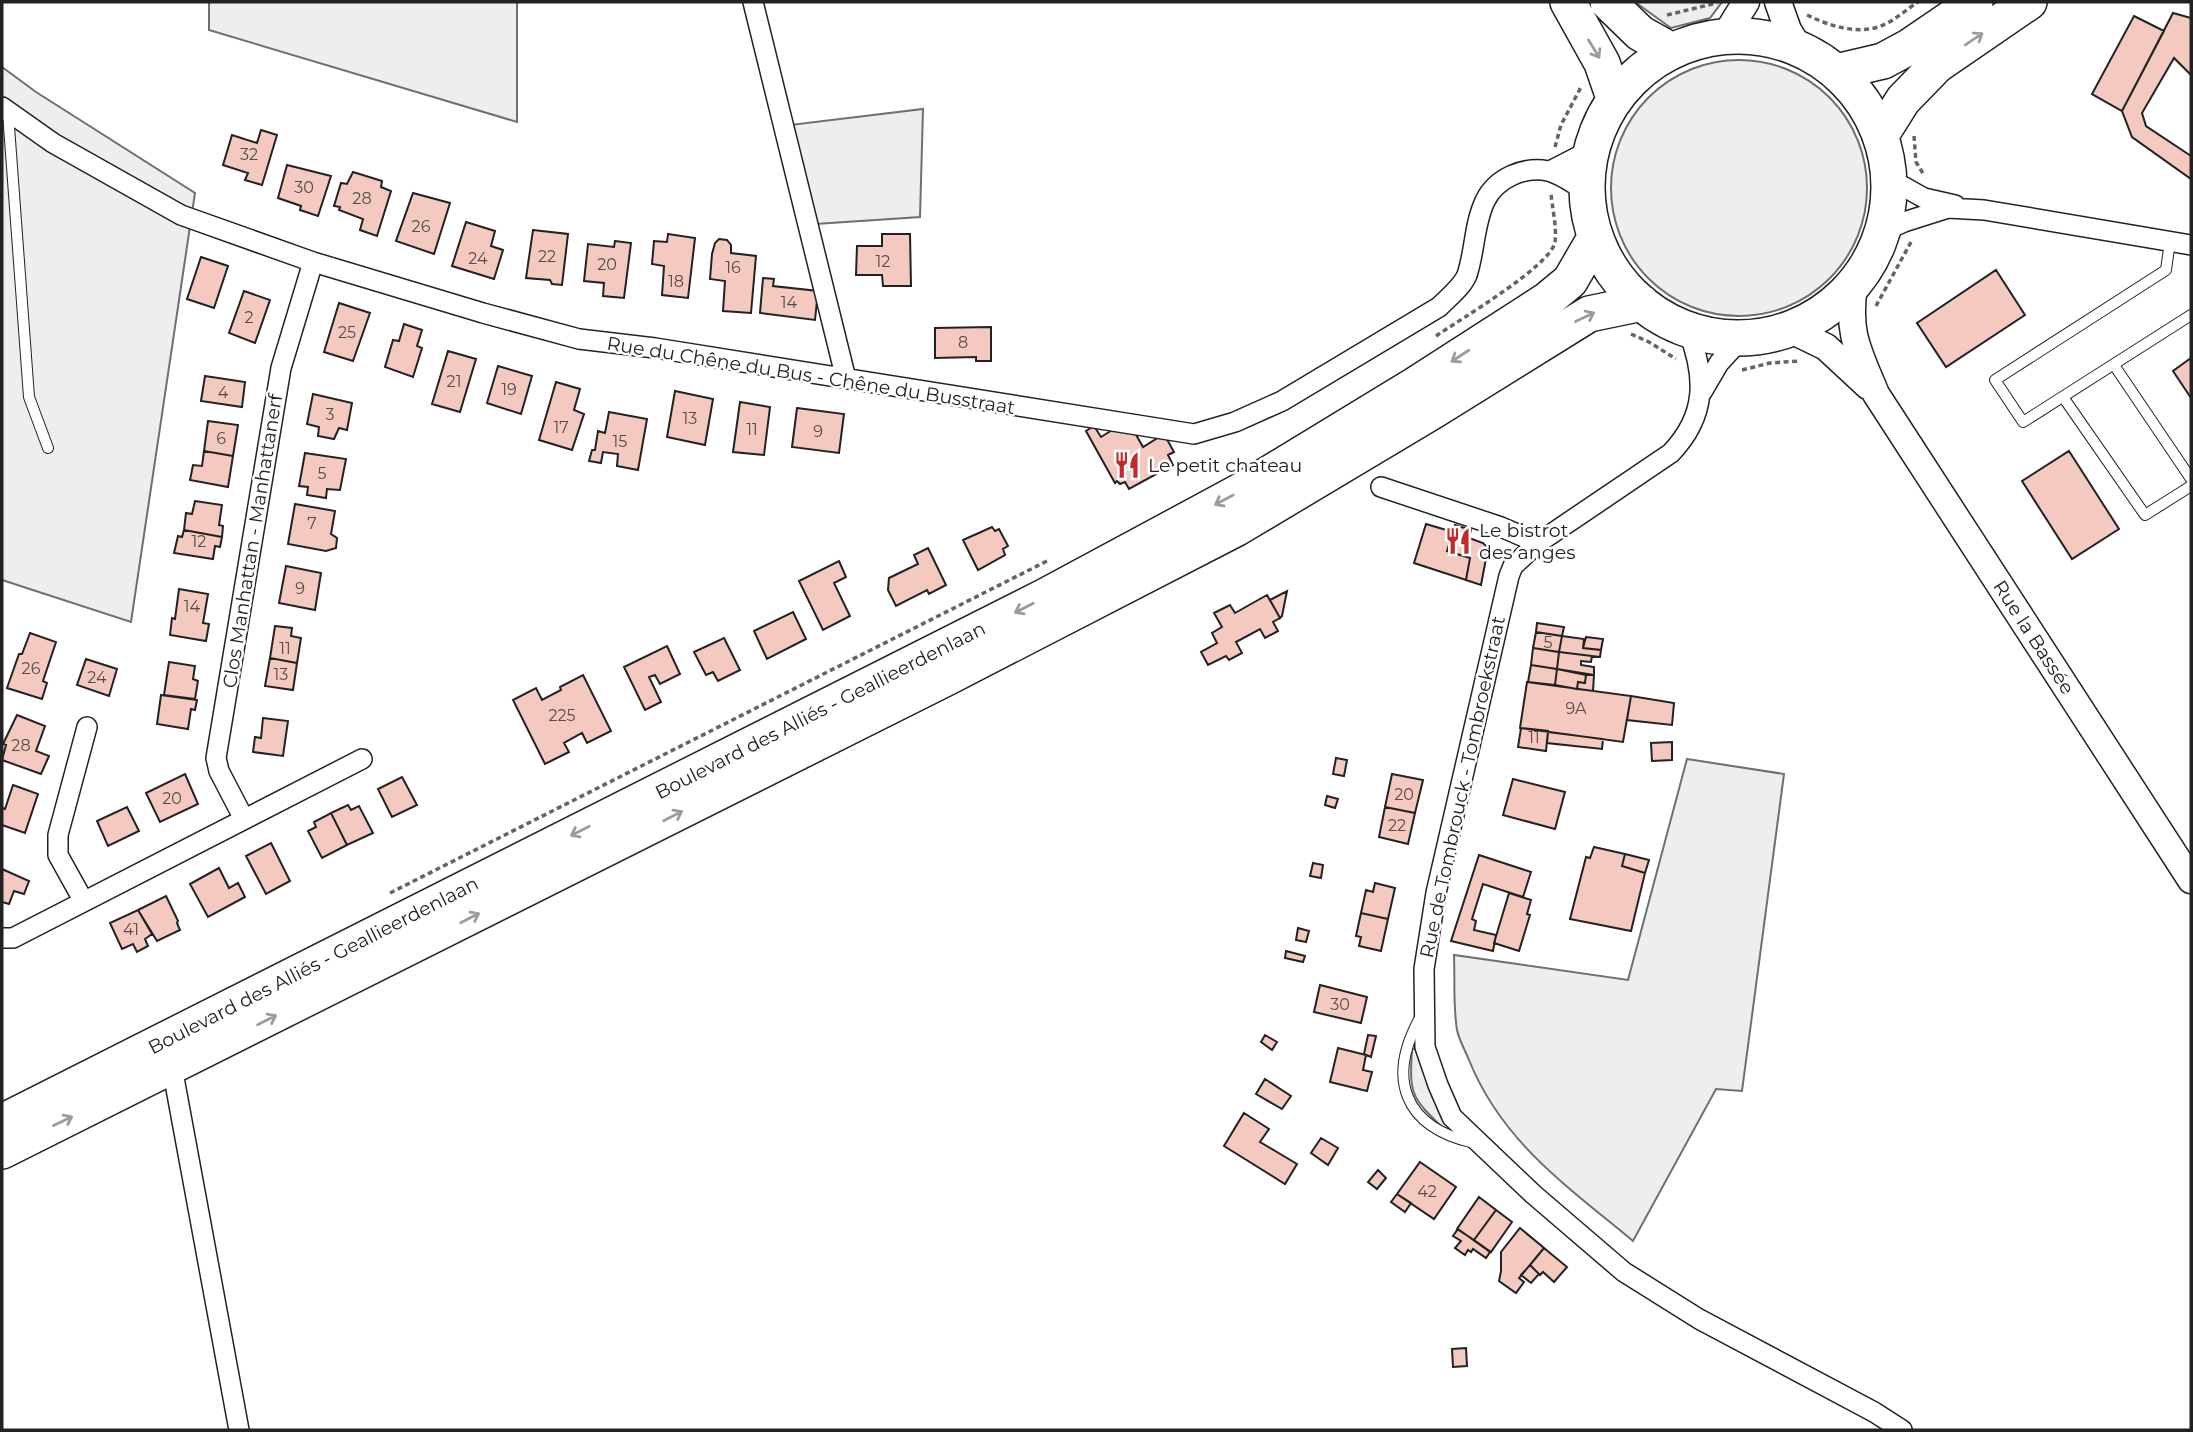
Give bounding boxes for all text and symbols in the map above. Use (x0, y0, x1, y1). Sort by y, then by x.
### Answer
one-way arrow (1963, 32, 1983, 46)
one-way arrow (1587, 38, 1601, 58)
house number: 32 (240, 145, 258, 164)
house number: 30 (294, 178, 314, 197)
house number: 28 (352, 189, 372, 208)
house number: 26 (412, 217, 431, 236)
house number: 22 (538, 247, 556, 266)
house number: 24 (468, 249, 488, 268)
house number: 12 (876, 252, 890, 271)
house number: 20 (597, 255, 617, 274)
house number: 16 (725, 258, 741, 277)
house number: 18 (668, 272, 684, 291)
house number: 14 (781, 293, 798, 312)
house number: 2 (244, 308, 254, 327)
one-way arrow (1574, 309, 1595, 323)
house number: 25 (338, 323, 356, 342)
street label: Rue du Chêne du Bus - Chêne du Busstraat (605, 332, 1017, 419)
house number: 8 (958, 333, 968, 352)
one-way arrow (1451, 349, 1470, 363)
house number: 21 (447, 372, 461, 391)
house number: 19 (501, 380, 517, 399)
house number: 4 (218, 383, 229, 402)
street label: Clos Manhattan - Manhattanerf (218, 391, 287, 690)
house number: 3 (325, 405, 335, 424)
house number: 13 (683, 409, 697, 428)
house number: 17 (553, 418, 569, 437)
house number: 11 (746, 420, 758, 439)
house number: 9 (813, 422, 823, 441)
house number: 6 (216, 429, 226, 448)
house number: 15 (613, 432, 627, 451)
restaurant icon: Le petit chateau (1112, 450, 1142, 480)
place label: Le petit chateau (1148, 454, 1302, 477)
house number: 5 (317, 464, 327, 483)
one-way arrow (1214, 494, 1235, 507)
house number: 7 (307, 514, 317, 533)
place label: Le bistrot des anges (1479, 519, 1575, 564)
restaurant icon: Le bistrot des anges (1443, 526, 1473, 556)
house number: 12 (192, 532, 206, 551)
street label: Rue la Bassée (1988, 576, 2079, 699)
house number: 9 (295, 579, 305, 598)
house number: 14 (184, 597, 201, 616)
one-way arrow (1014, 601, 1035, 615)
street label: Rue de Tombrouck - Tombroekstraat (1415, 614, 1510, 960)
street label: Boulevard des Alliés - Geallieerdenlaan (651, 617, 989, 804)
house number: 5 (1543, 633, 1553, 652)
house number: 11 (279, 639, 291, 658)
house number: 26 (22, 659, 41, 678)
house number: 13 (274, 665, 288, 684)
house number: 24 (87, 668, 107, 687)
house number: 9A (1565, 699, 1587, 718)
house number: 225 (548, 706, 576, 725)
house number: 11 (1528, 728, 1540, 747)
house number: 28 (11, 736, 31, 755)
house number: 20 (1394, 785, 1414, 804)
house number: 20 (162, 789, 182, 808)
one-way arrow (662, 808, 683, 822)
house number: 22 (1388, 816, 1406, 835)
one-way arrow (570, 825, 590, 839)
street label: Boulevard des Alliés - Geallieerdenlaan (144, 872, 482, 1059)
one-way arrow (459, 910, 480, 924)
house number: 41 (123, 920, 139, 939)
house number: 30 (1330, 995, 1350, 1014)
one-way arrow (256, 1012, 277, 1026)
one-way arrow (52, 1114, 73, 1128)
house number: 42 (1417, 1182, 1437, 1201)

